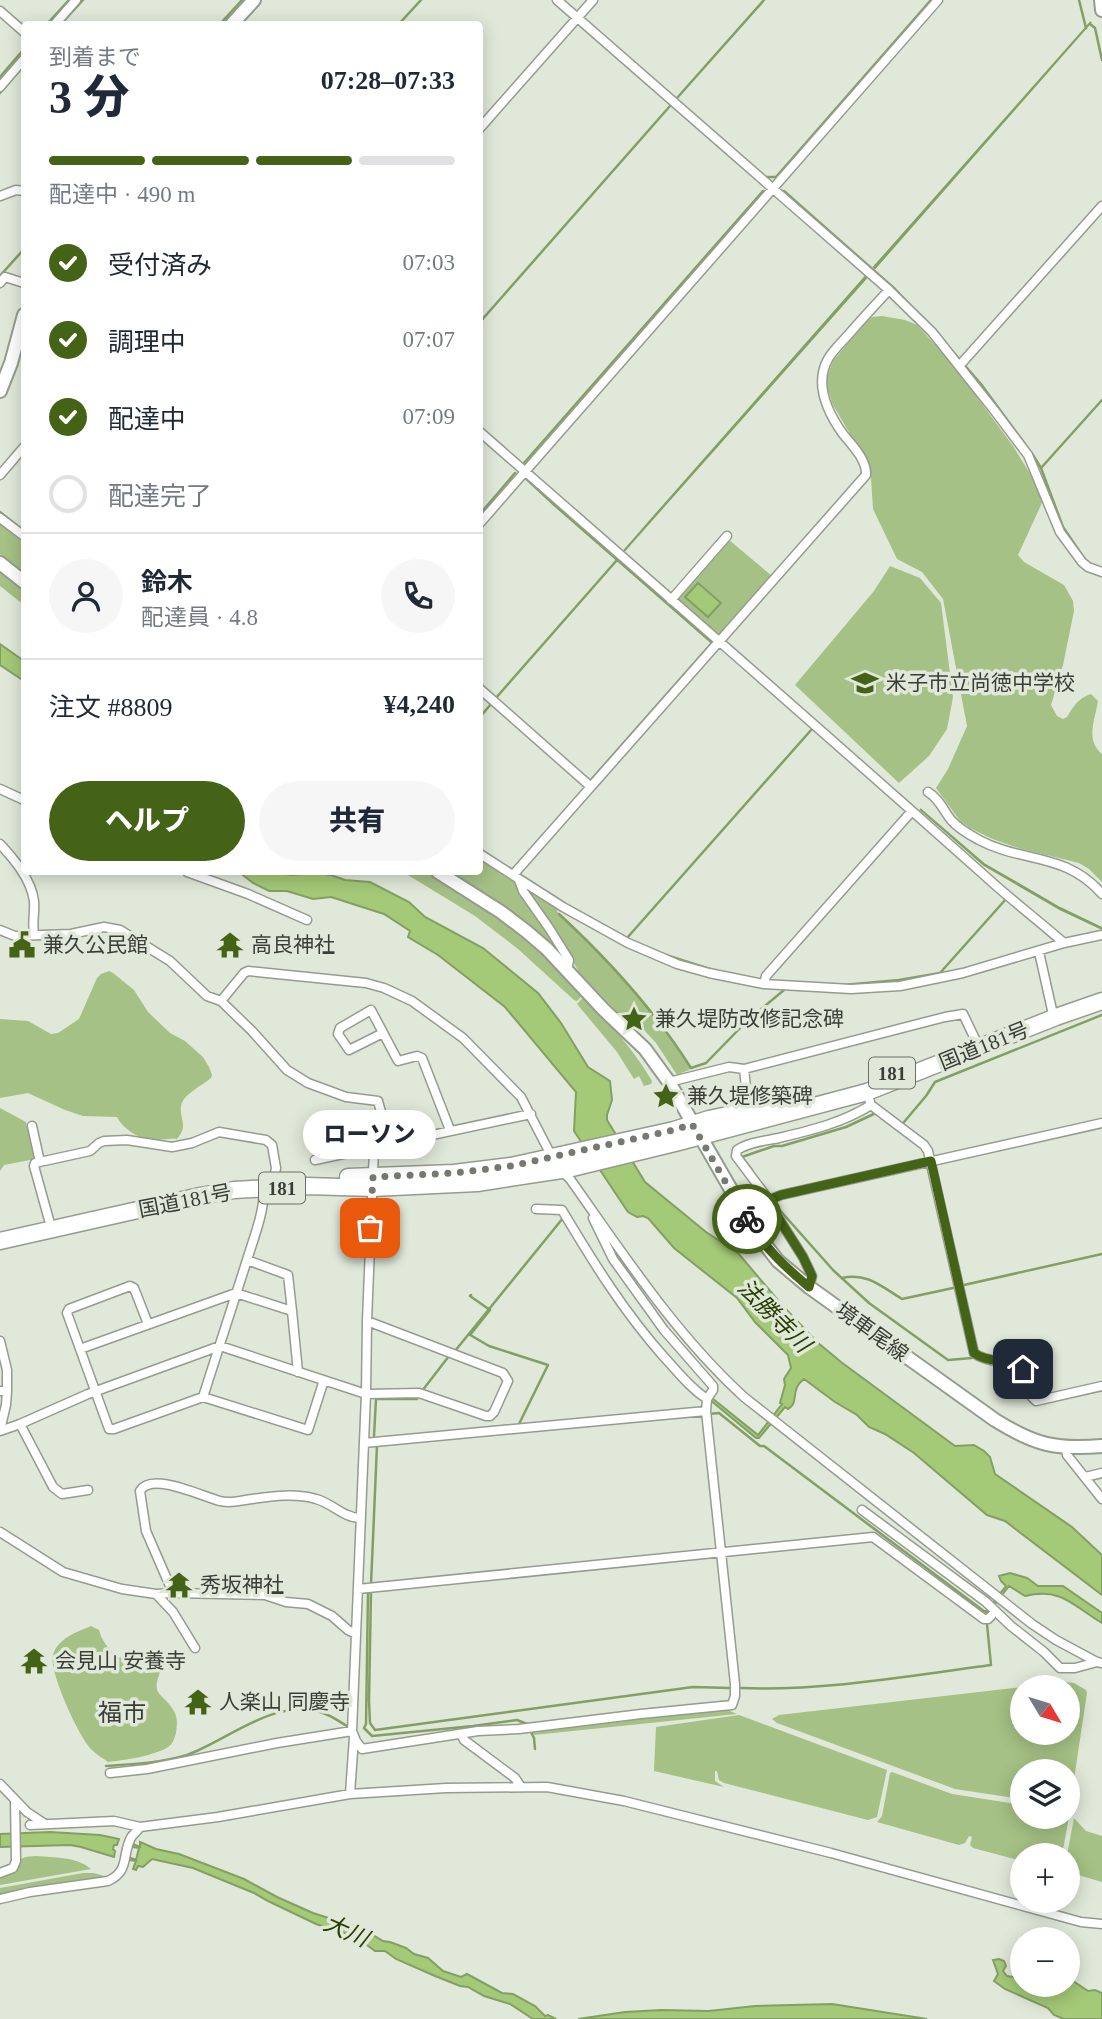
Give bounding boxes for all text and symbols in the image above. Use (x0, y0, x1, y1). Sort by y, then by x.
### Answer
text: 到着まで (49, 45, 141, 70)
text: 07:28–07:33 (321, 66, 455, 95)
text: 3 分 (49, 72, 130, 123)
text: 配達中 · 490 m (49, 182, 195, 207)
icon: check (49, 244, 87, 282)
text: 07:03 (403, 250, 455, 275)
text: 受付済み (108, 251, 212, 280)
icon: check (49, 321, 87, 359)
text: 07:07 (403, 327, 455, 352)
text: 調理中 (108, 328, 186, 357)
icon: check (49, 398, 87, 436)
text: 07:09 (403, 404, 455, 429)
text: 配達中 (108, 405, 186, 434)
text: 配達完了 (108, 482, 212, 511)
button: person (49, 559, 123, 633)
button: phone (381, 559, 455, 633)
text: 鈴木 (141, 568, 193, 597)
text: 配達員 · 4.8 (141, 605, 258, 630)
school or university icon: 米子市立尚徳中学校 (850, 668, 880, 698)
place label: 米子市立尚徳中学校 (886, 671, 1075, 695)
text: ¥4,240 (384, 690, 455, 719)
text: 注文 #8809 (49, 693, 173, 722)
button: ヘルプ (49, 781, 245, 861)
button: 共有 (259, 781, 455, 861)
public building icon: 兼久公民館 (7, 930, 37, 960)
temple icon: 高良神社 (215, 930, 245, 960)
place label: 兼久公民館 (43, 933, 148, 957)
place label: 高良神社 (251, 933, 335, 957)
place icon: 兼久堤防改修記念碑 (619, 1004, 649, 1034)
place label: 兼久堤防改修記念碑 (655, 1007, 844, 1031)
street label: 国道181号 (936, 1017, 1032, 1075)
road number: 181 (869, 1058, 915, 1088)
place icon: 兼久堤修築碑 (651, 1081, 681, 1111)
place label: 兼久堤修築碑 (687, 1084, 813, 1108)
callout: ローソン (304, 1109, 436, 1158)
text: ローソン (324, 1122, 416, 1147)
road number: 181 (259, 1172, 305, 1204)
street label: 国道181号 (136, 1180, 234, 1222)
courier (712, 1184, 782, 1254)
pin (340, 1198, 400, 1258)
icon: bike (728, 1200, 766, 1238)
icon: bag (351, 1209, 389, 1247)
water label: 法勝寺川 (733, 1275, 817, 1359)
street label: 境車尾線 (831, 1298, 913, 1366)
pin (993, 1339, 1053, 1399)
icon: home (1004, 1350, 1042, 1388)
temple icon: 秀坂神社 (164, 1570, 194, 1600)
place label: 秀坂神社 (200, 1573, 284, 1597)
temple icon: 会見山 安養寺 (19, 1646, 49, 1676)
place label: 会見山 安養寺 (55, 1649, 186, 1673)
north arrow (1010, 1675, 1080, 1745)
map controls (1010, 1675, 1080, 1997)
temple icon: 人楽山 同慶寺 (183, 1687, 213, 1717)
place label: 人楽山 同慶寺 (219, 1690, 350, 1714)
district label: 福市 (98, 1700, 146, 1726)
button: layers (1010, 1759, 1080, 1829)
button: + (1010, 1843, 1080, 1913)
water label: 大川 (320, 1910, 375, 1953)
button: − (1010, 1927, 1080, 1997)

